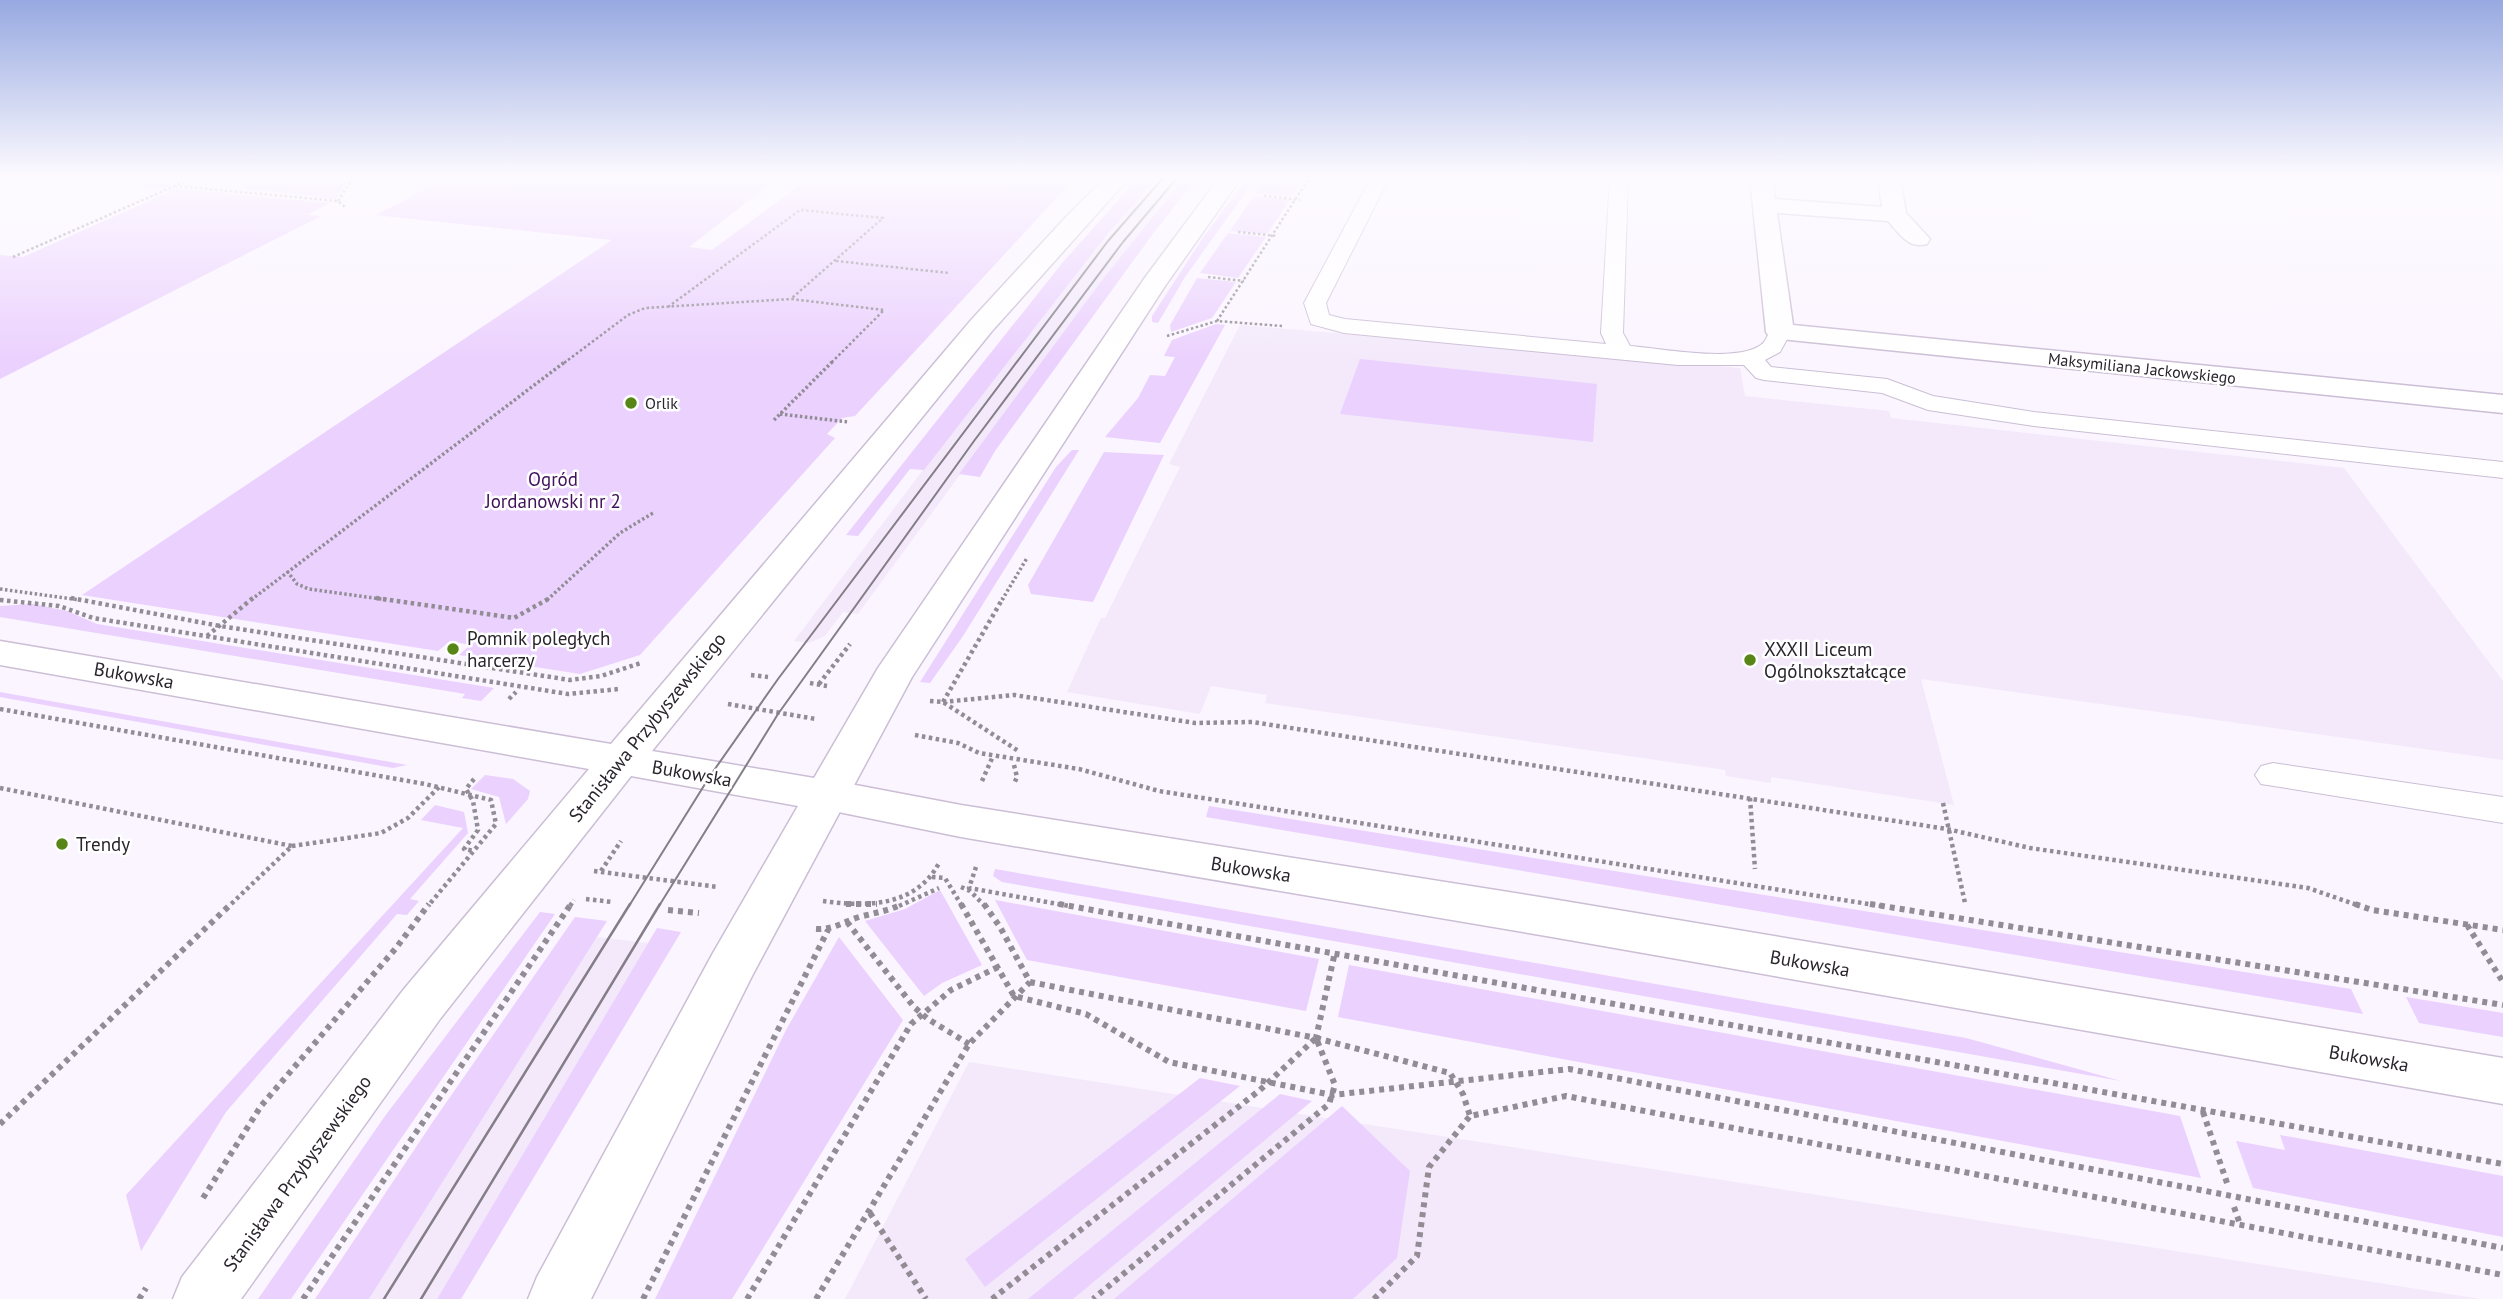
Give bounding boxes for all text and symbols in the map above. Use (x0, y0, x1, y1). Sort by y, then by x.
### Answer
street label: Maksymiliana Jackowskiego (2047, 348, 2237, 388)
place label: Orlik (645, 393, 678, 413)
marker: Orlik (623, 395, 639, 411)
park label: Ogród Jordanowski nr 2 (484, 467, 621, 513)
place label: Pomnik poległych harcerzy (467, 626, 610, 672)
street label: Stanisława Przybyszewskiego (563, 627, 731, 827)
place label: XXXII Liceum Ogólnokształcące (1764, 637, 1906, 683)
marker: Pomnik poległych harcerzy (445, 641, 461, 657)
marker: XXXII Liceum Ogólnokształcące (1742, 652, 1758, 668)
street label: Bukowska (92, 656, 176, 694)
street label: Bukowska (650, 754, 734, 792)
place label: Trendy (76, 832, 130, 856)
marker: Trendy (54, 836, 70, 852)
street label: Bukowska (1209, 851, 1293, 887)
street label: Bukowska (1768, 944, 1852, 982)
street label: Bukowska (2327, 1039, 2411, 1077)
street label: Stanisława Przybyszewskiego (218, 1070, 376, 1276)

